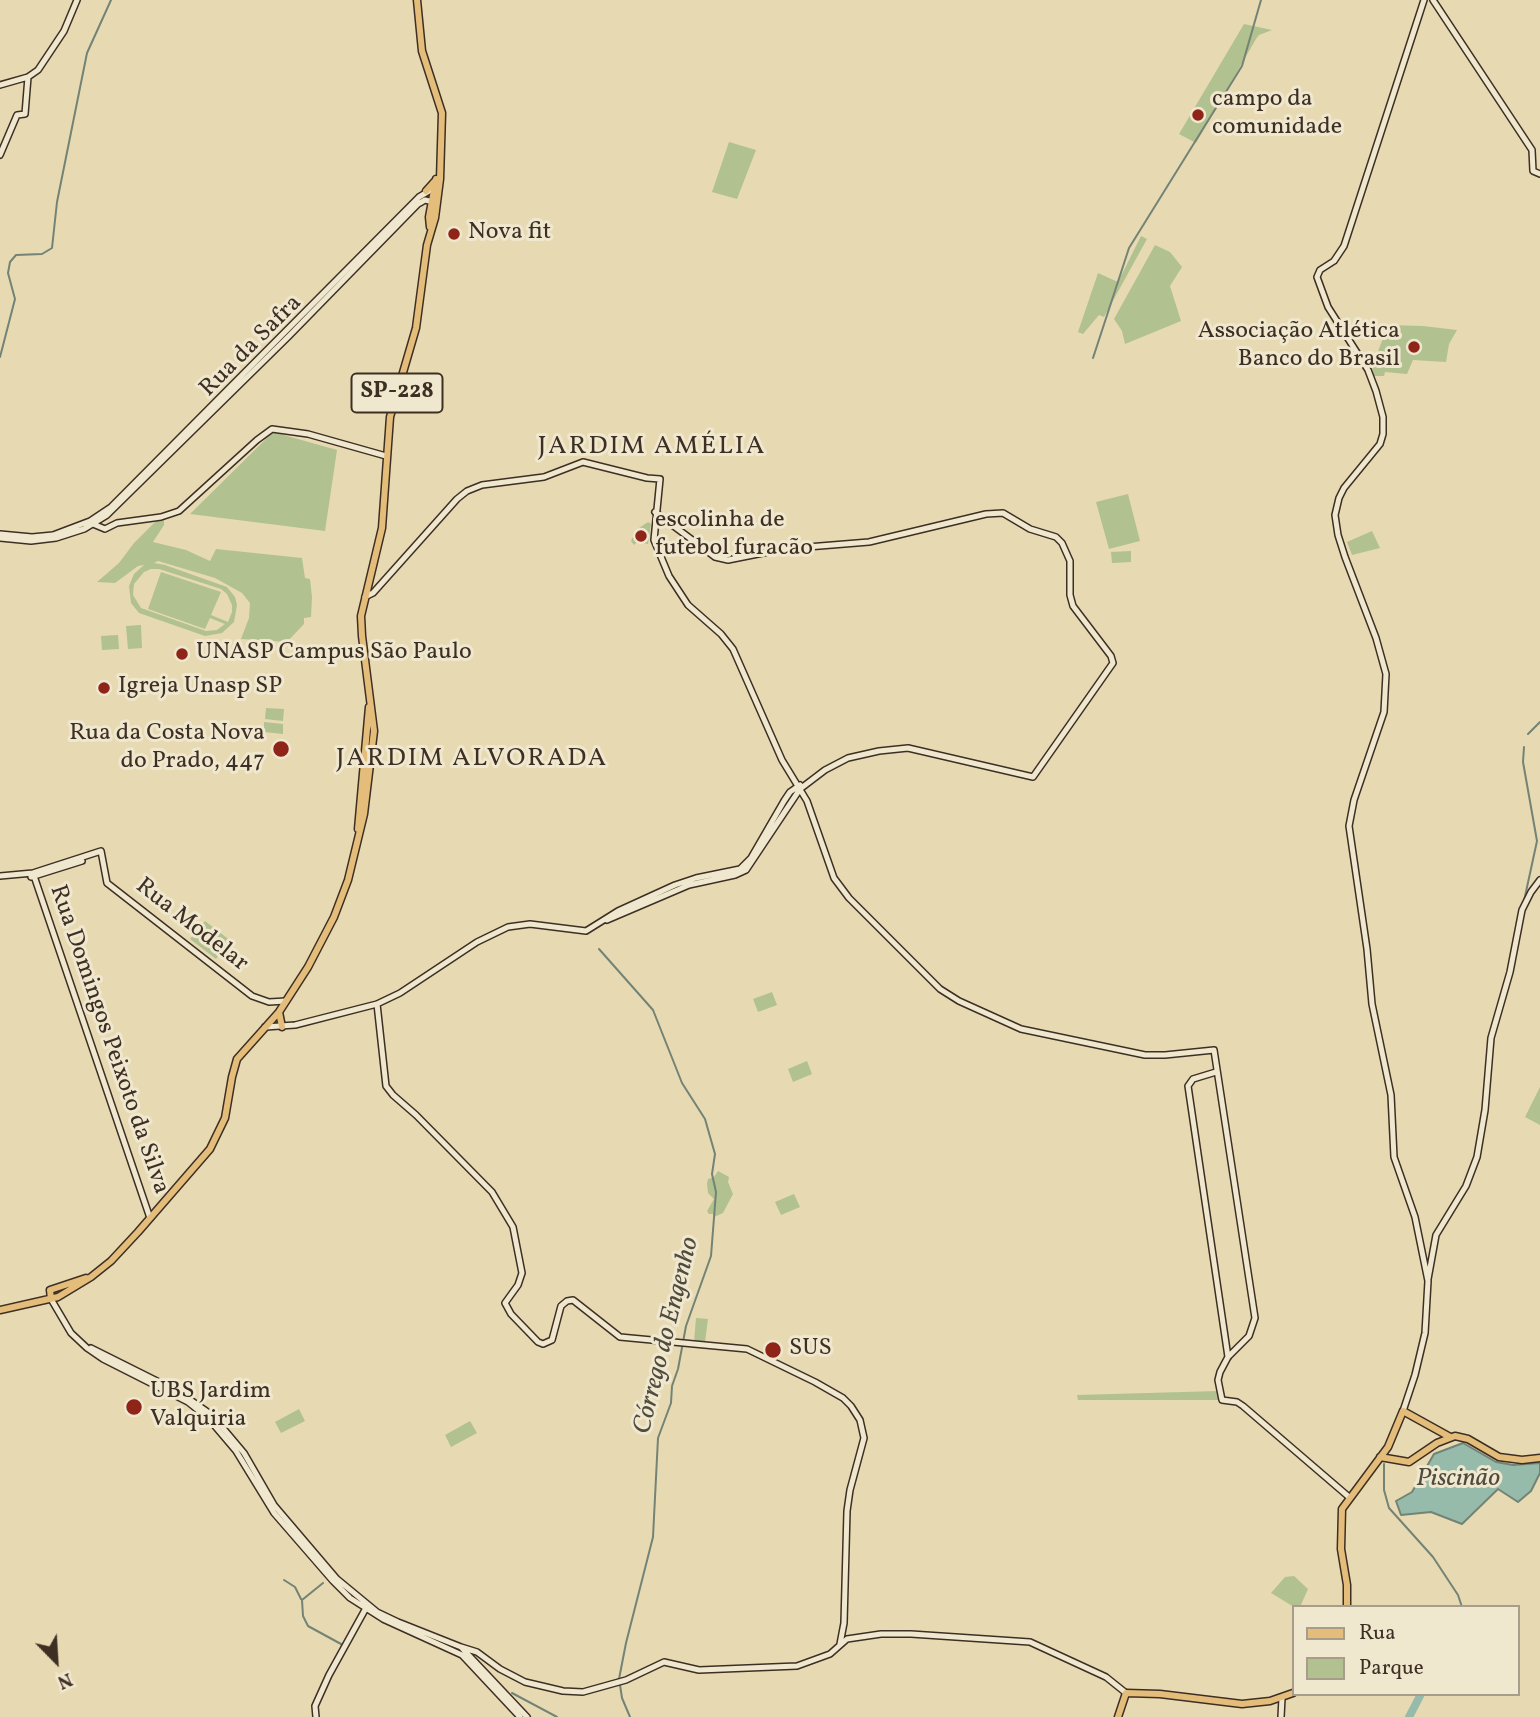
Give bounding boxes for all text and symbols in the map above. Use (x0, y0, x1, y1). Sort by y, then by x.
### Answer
place label: campo da comunidade (1212, 87, 1342, 143)
marker: campo da comunidade (1190, 107, 1206, 123)
place label: Nova fit (468, 220, 551, 248)
marker: Nova fit (446, 226, 462, 242)
street label: Rua da Safra (195, 290, 309, 404)
place label: Associação Atlética Banco do Brasil (1198, 319, 1400, 375)
marker: Associação Atlética Banco do Brasil (1406, 339, 1422, 355)
road number: SP-228 (352, 374, 442, 412)
district label: JARDIM AMÉLIA (539, 432, 765, 464)
place label: escolinha de futebol furacão (655, 508, 813, 564)
marker: escolinha de futebol furacão (633, 528, 649, 544)
place label: UNASP Campus São Paulo (196, 640, 472, 668)
marker: UNASP Campus São Paulo (174, 646, 190, 662)
place label: Igreja Unasp SP (118, 674, 282, 702)
marker: Igreja Unasp SP (96, 680, 112, 696)
place label: Rua da Costa Nova do Prado, 447 (69, 721, 265, 777)
marker: Rua da Costa Nova do Prado, 447 (271, 739, 291, 759)
district label: JARDIM ALVORADA (338, 744, 606, 776)
street label: Rua Modelar (129, 873, 253, 979)
street label: Rua Domingos Peixoto da Silva (41, 882, 175, 1198)
water label: Córrego do Engenho (628, 1234, 708, 1438)
place label: SUS (789, 1336, 832, 1364)
marker: SUS (763, 1340, 783, 1360)
place label: UBS Jardim Valquiria (150, 1379, 271, 1435)
marker: UBS Jardim Valquiria (124, 1397, 144, 1417)
water label: Piscinão (1416, 1464, 1500, 1496)
legend (1292, 1605, 1519, 1696)
text: Rua (1359, 1619, 1396, 1648)
north arrow (21, 1626, 91, 1696)
text: Parque (1359, 1654, 1424, 1683)
text: N (53, 1665, 76, 1695)

